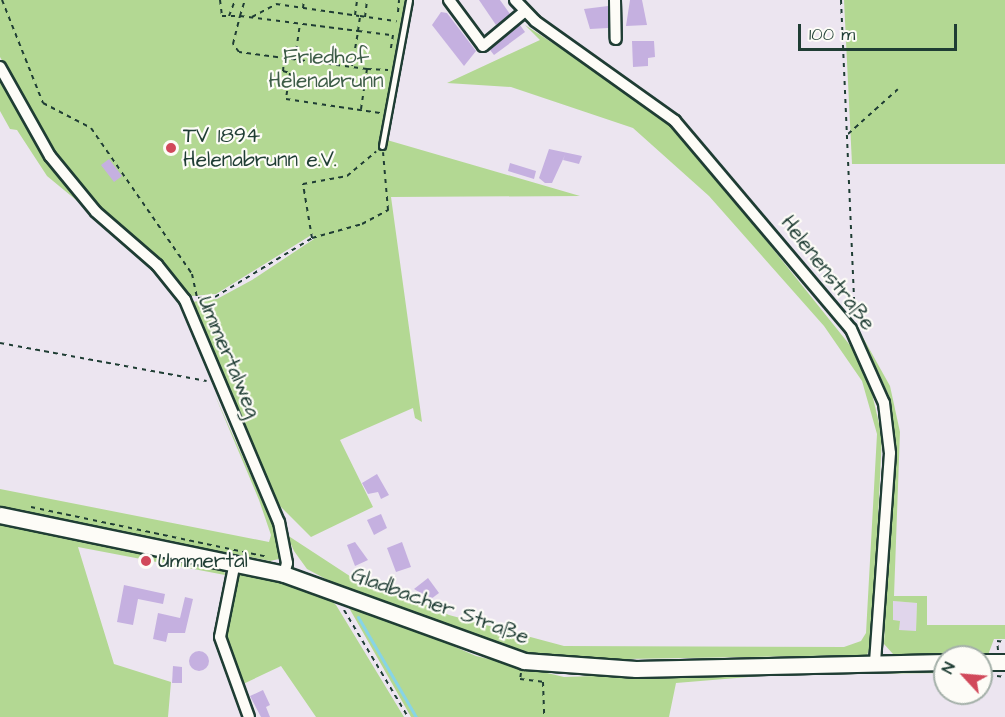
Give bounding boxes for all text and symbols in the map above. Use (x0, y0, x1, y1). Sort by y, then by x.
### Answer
scale bar (801, 12, 960, 50)
text: 100 m (809, 22, 855, 47)
park label: Friedhof Helenabrunn (269, 44, 383, 94)
place label: TV 1894 Helenabrunn e.V. (183, 123, 337, 173)
marker: TV 1894 Helenabrunn e.V. (164, 141, 178, 155)
street label: Helenenstraße (775, 211, 881, 335)
street label: Ummertalweg (192, 293, 266, 421)
place label: Ummertal (158, 548, 248, 574)
marker: Ummertal (139, 554, 153, 568)
street label: Gladbacher Straße (348, 562, 532, 650)
north arrow (933, 645, 993, 705)
text: N (937, 659, 961, 677)

